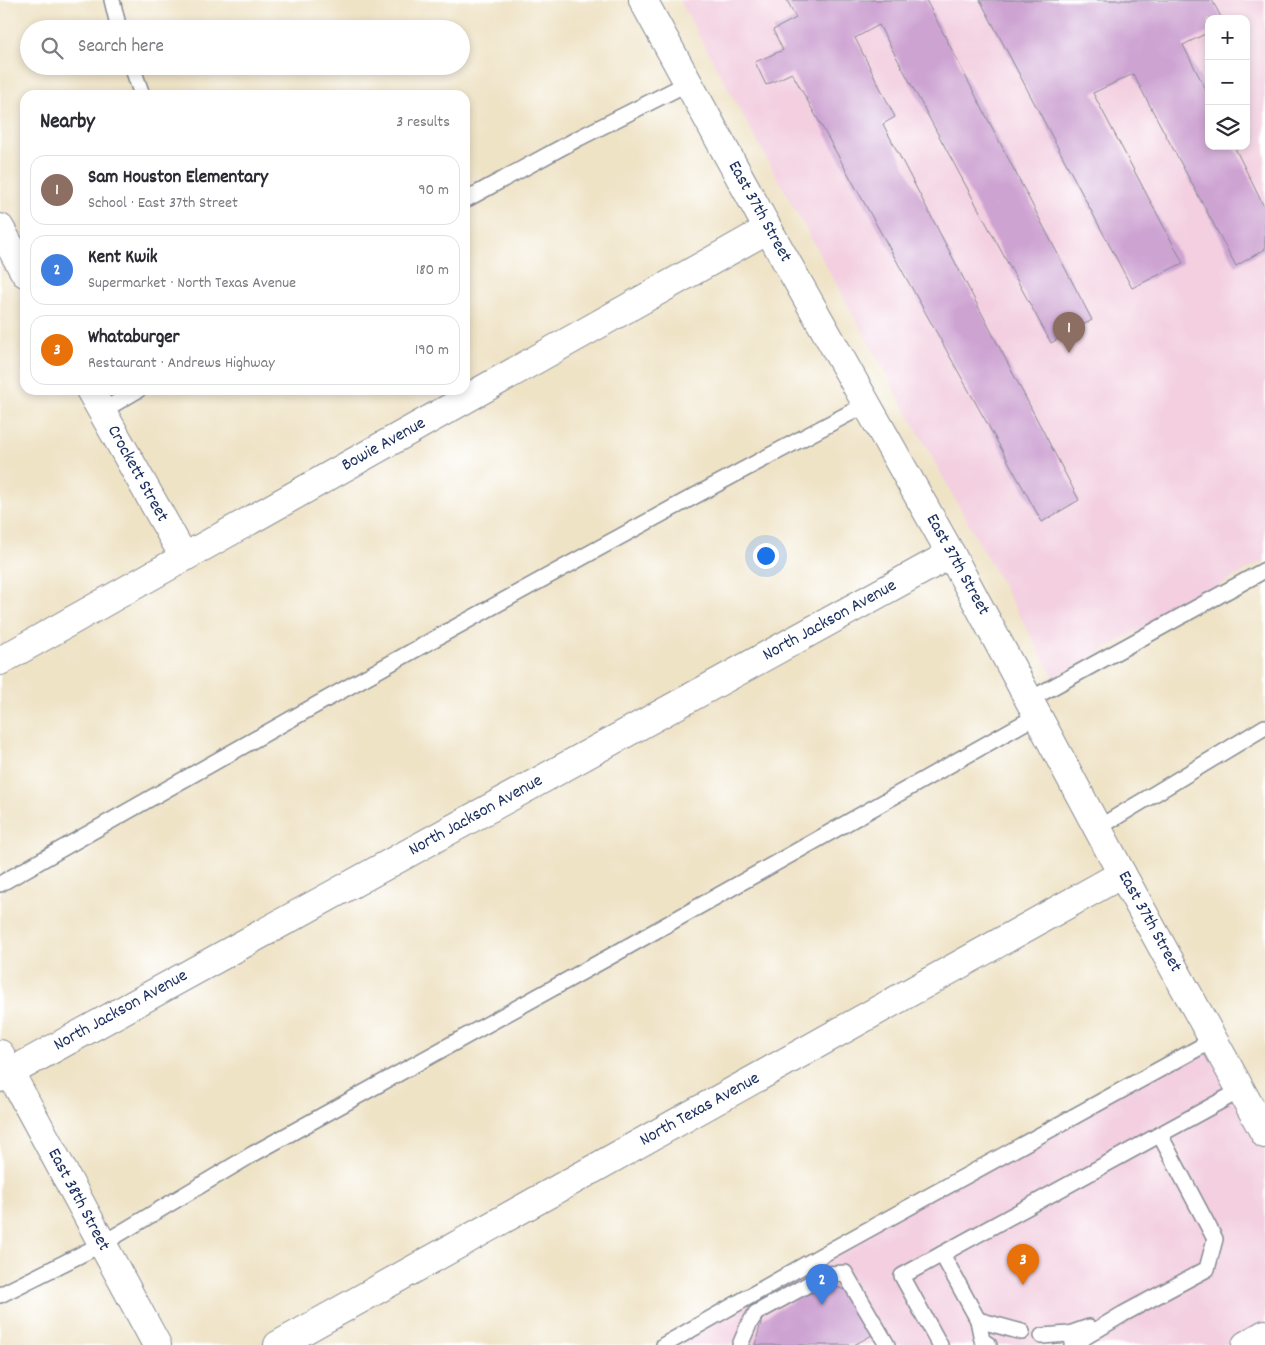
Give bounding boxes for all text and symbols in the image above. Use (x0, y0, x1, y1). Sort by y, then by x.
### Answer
map controls (1205, 15, 1250, 150)
button: + (1205, 15, 1250, 60)
search box (20, 20, 470, 75)
icon: search (38, 34, 66, 62)
text: Search here (78, 34, 164, 61)
button: − (1205, 60, 1250, 105)
button: layers (1205, 105, 1250, 150)
text: Nearby (40, 108, 95, 138)
text: 3 results (396, 111, 450, 134)
street label: East 37th Street (721, 157, 797, 268)
text: Sam Houston Elementary (88, 165, 268, 192)
text: 1 (55, 179, 59, 202)
text: 90 m (418, 179, 449, 202)
text: School · East 37th Street (88, 192, 238, 215)
text: Kent Kwik (88, 245, 158, 272)
text: 2 (54, 259, 61, 282)
text: 180 m (416, 259, 449, 282)
text: Supermarket · North Texas Avenue (88, 272, 296, 295)
pin: 1 (1053, 312, 1085, 353)
text: Whataburger (88, 325, 180, 352)
text: 3 (53, 339, 61, 362)
text: 190 m (415, 339, 449, 362)
text: Restaurant · Andrews Highway (88, 352, 275, 375)
street label: Bowie Avenue (337, 412, 431, 478)
street label: Crockett Street (100, 421, 174, 527)
street label: East 37th Street (919, 510, 995, 621)
your location (753, 543, 779, 569)
street label: North Jackson Avenue (759, 574, 901, 668)
street label: North Jackson Avenue (405, 769, 547, 863)
street label: East 37th Street (1111, 867, 1187, 978)
street label: North Jackson Avenue (50, 964, 192, 1058)
street label: North Texas Avenue (635, 1067, 765, 1153)
street label: East 38th Street (40, 1144, 116, 1256)
pin: 3 (1007, 1244, 1039, 1285)
pin: 2 (806, 1264, 838, 1305)

